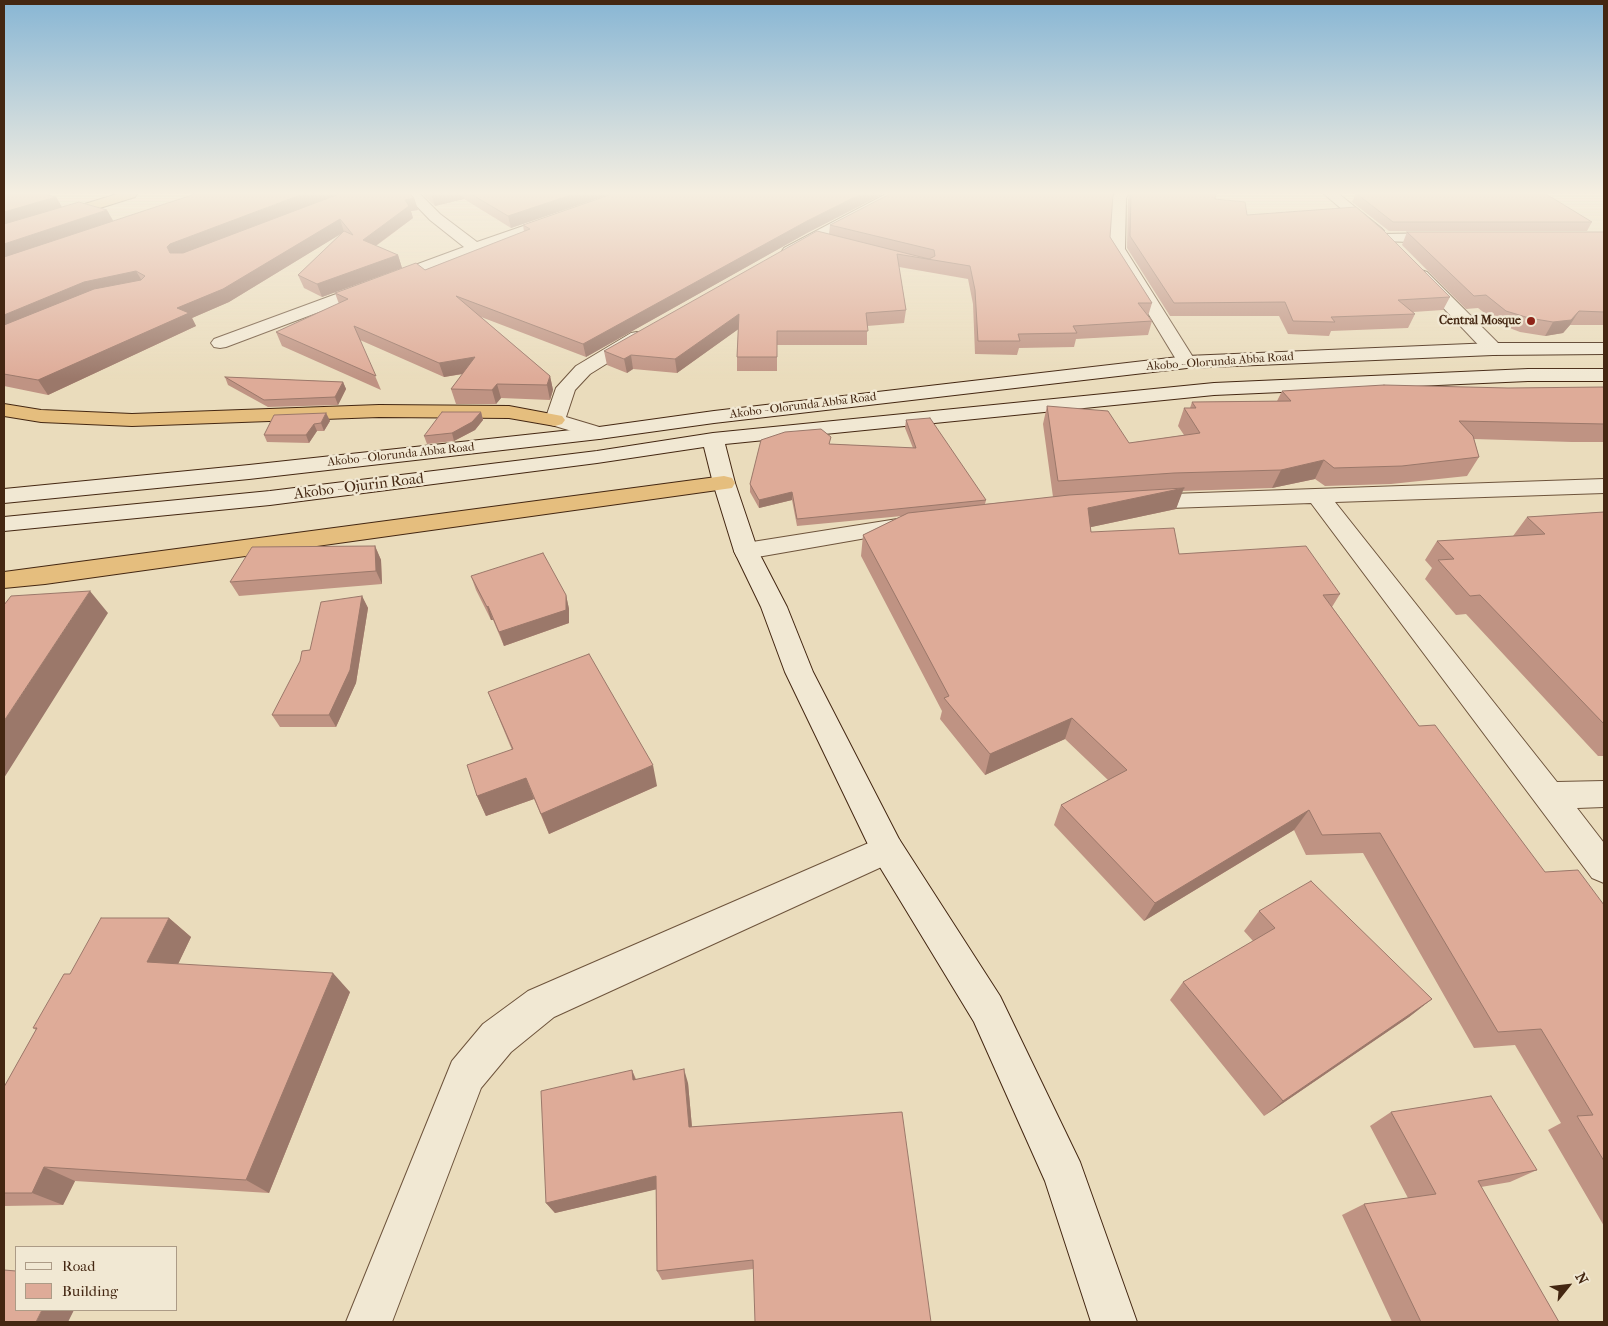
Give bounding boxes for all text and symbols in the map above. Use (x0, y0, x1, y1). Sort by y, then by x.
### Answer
place label: Central Mosque (1439, 314, 1521, 328)
marker: Central Mosque (1525, 315, 1537, 327)
street label: Akobo - Olorunda Abba Road (1146, 350, 1294, 374)
street label: Akobo - Olorunda Abba Road (729, 390, 877, 422)
street label: Akobo - Olorunda Abba Road (327, 440, 475, 470)
street label: Akobo - Ojurin Road (293, 470, 425, 504)
legend (15, 1246, 178, 1311)
text: Road (62, 1257, 95, 1275)
north arrow (1543, 1261, 1593, 1311)
text: N (1572, 1270, 1592, 1287)
text: Building (62, 1282, 118, 1300)

